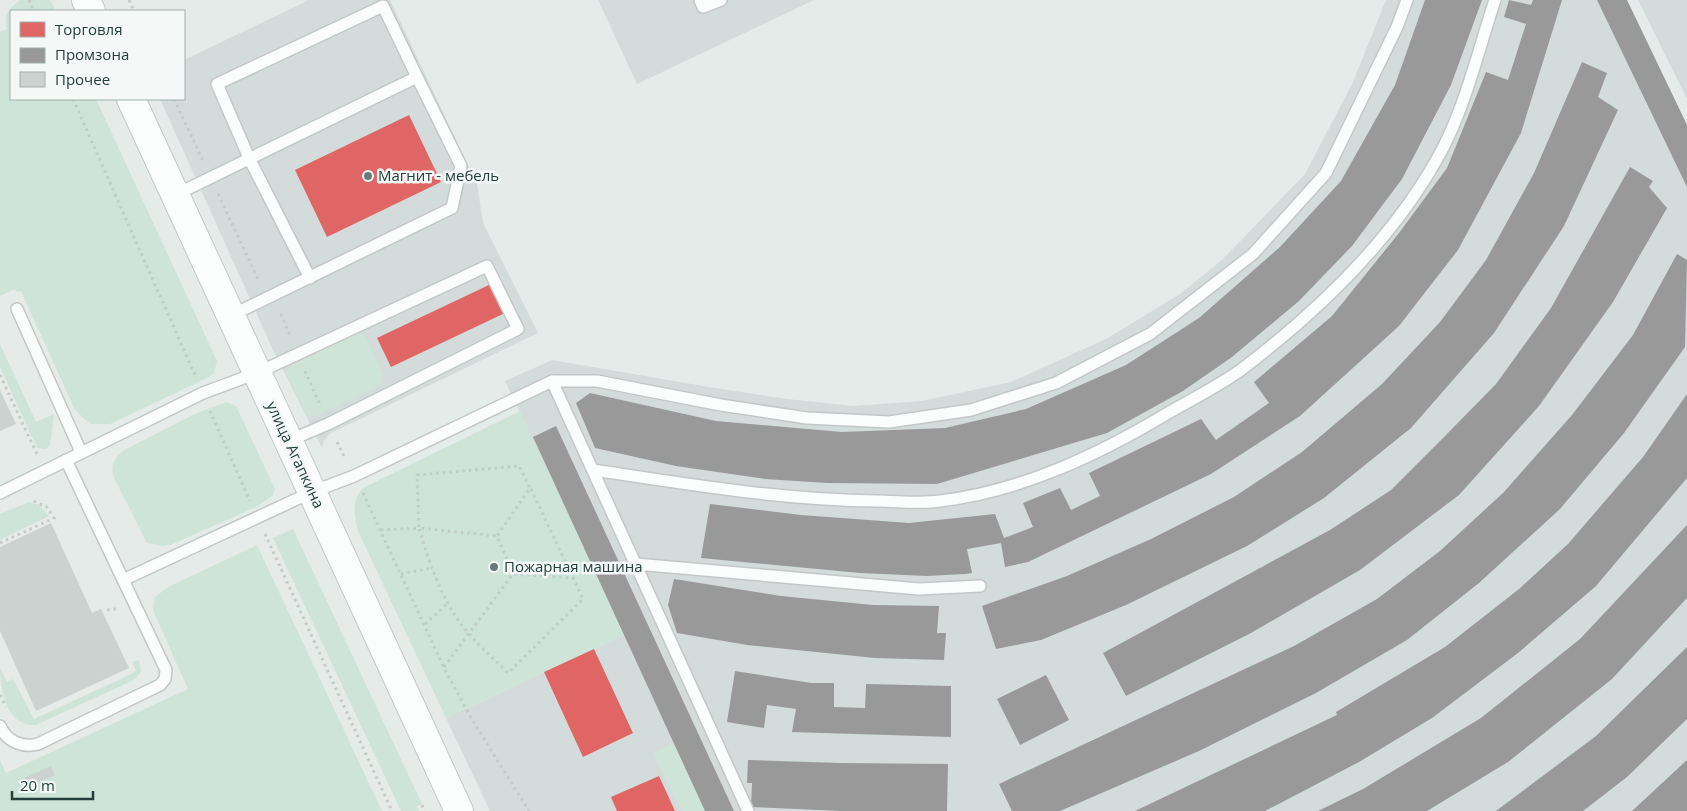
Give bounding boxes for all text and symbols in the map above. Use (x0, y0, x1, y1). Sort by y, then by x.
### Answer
legend (10, 10, 185, 100)
text: Торговля (55, 19, 122, 39)
text: Промзона (55, 44, 129, 64)
text: Прочее (55, 69, 110, 89)
place label: Магнит - мебель (378, 165, 499, 185)
marker: Магнит - мебель (362, 170, 374, 182)
street label: улица Агапкина (262, 398, 329, 511)
place label: Пожарная машина (504, 556, 643, 576)
marker: Пожарная машина (488, 561, 500, 573)
scale bar (12, 768, 94, 800)
text: 20 m (20, 775, 55, 795)

